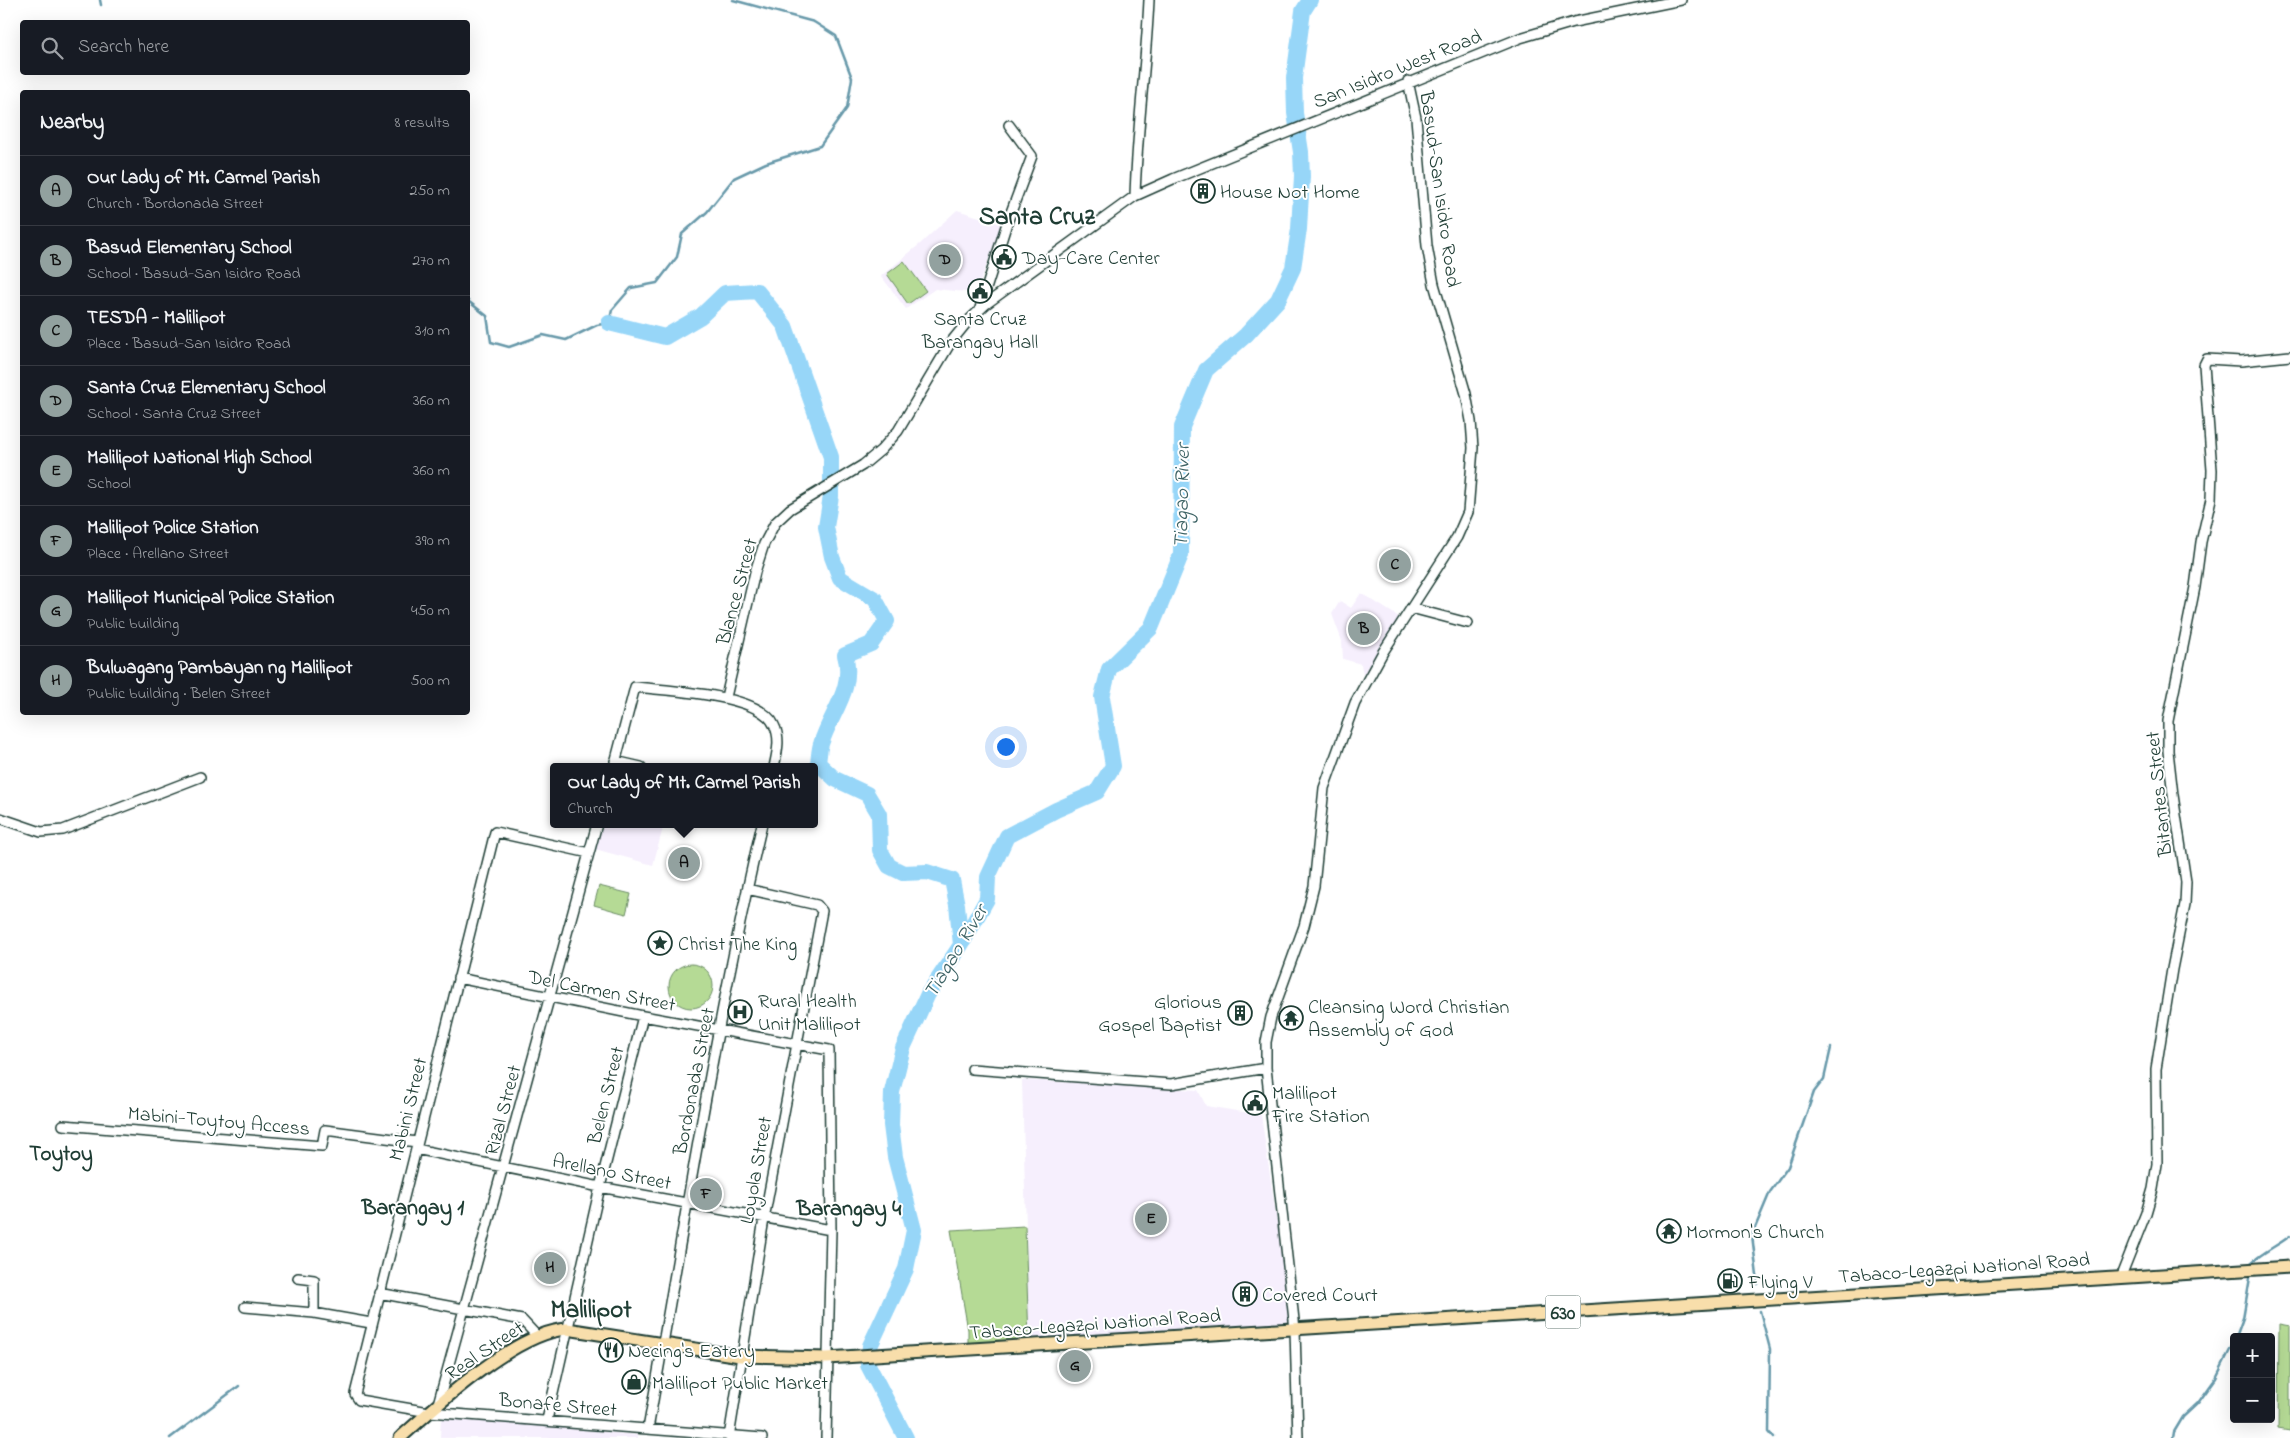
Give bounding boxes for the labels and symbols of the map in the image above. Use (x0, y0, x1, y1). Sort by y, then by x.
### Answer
street label: San Isidro West Road (1309, 23, 1487, 117)
street label: Basud-San Isidro Road (1410, 88, 1467, 289)
building icon: House Not Home (1190, 178, 1216, 204)
place label: House Not Home (1220, 179, 1360, 208)
district label: Santa Cruz (979, 200, 1096, 236)
pin: D (929, 241, 961, 279)
public building icon: Day-Care Center (991, 244, 1017, 270)
place label: Day-Care Center (1021, 245, 1161, 274)
public building icon: Santa Cruz Barangay Hall (967, 278, 993, 304)
place label: Santa Cruz Barangay Hall (921, 306, 1038, 359)
water label: Tiagao River (1167, 441, 1200, 548)
street label: Blance Street (710, 535, 767, 649)
pin: C (1379, 546, 1411, 584)
pin: B (1348, 610, 1380, 648)
street label: Bitantes Street (2139, 729, 2182, 859)
your location (993, 734, 1019, 760)
pin: A (668, 844, 700, 882)
water label: Tiagao River (917, 898, 999, 1005)
place icon: Christ The King (647, 930, 673, 956)
place label: Christ The King (678, 931, 797, 961)
street label: Del Carmen Street (524, 964, 678, 1021)
place label: Rural Health Unit Malilipot (758, 988, 861, 1040)
place label: Glorious Gospel Baptist (1098, 989, 1222, 1041)
place label: Cleansing Word Christian Assembly of God (1308, 994, 1510, 1046)
hospital icon: Rural Health Unit Malilipot (727, 999, 753, 1025)
building icon: Glorious Gospel Baptist (1227, 1000, 1253, 1026)
street label: Bordonada Street (667, 1005, 724, 1159)
temple icon: Cleansing Word Christian Assembly of God (1278, 1005, 1304, 1031)
street label: Belen Street (581, 1043, 634, 1149)
street label: Mabini Street (383, 1054, 436, 1165)
street label: Rizal Street (478, 1062, 530, 1159)
place label: Malilipot Fire Station (1271, 1080, 1370, 1132)
public building icon: Malilipot Fire Station (1242, 1090, 1268, 1116)
street label: Mabini-Toytoy Access (126, 1100, 311, 1145)
street label: Loyola Street (734, 1114, 781, 1227)
district label: Toytoy (29, 1140, 93, 1172)
street label: Arellano Street (550, 1148, 674, 1199)
pin: F (690, 1175, 722, 1213)
district label: Barangay 1 (361, 1193, 464, 1226)
district label: Barangay 4 (796, 1194, 902, 1227)
pin: E (1135, 1200, 1167, 1238)
temple icon: Mormon's Church (1656, 1218, 1682, 1244)
place label: Mormon's Church (1686, 1219, 1824, 1248)
street label: Tabaco-Legazpi National Road (1837, 1246, 2091, 1294)
pin: H (534, 1249, 566, 1287)
fuel station icon: Flying V (1717, 1268, 1743, 1294)
place label: Flying V (1747, 1269, 1813, 1299)
building icon: Covered Court (1232, 1281, 1258, 1307)
place label: Covered Court (1262, 1282, 1378, 1311)
district label: Malilipot (550, 1293, 632, 1329)
road number: 630 (1546, 1295, 1580, 1328)
street label: Tabaco-Legazpi National Road (968, 1302, 1222, 1350)
street label: Real Street (440, 1315, 531, 1389)
restaurant icon: Necing's Eatery (598, 1337, 624, 1363)
place label: Necing's Eatery (628, 1338, 755, 1368)
pin: G (1059, 1347, 1091, 1385)
shop icon: Malilipot Public Market (621, 1369, 647, 1395)
place label: Malilipot Public Market (652, 1370, 828, 1399)
street label: Bonafe Street (497, 1387, 618, 1426)

